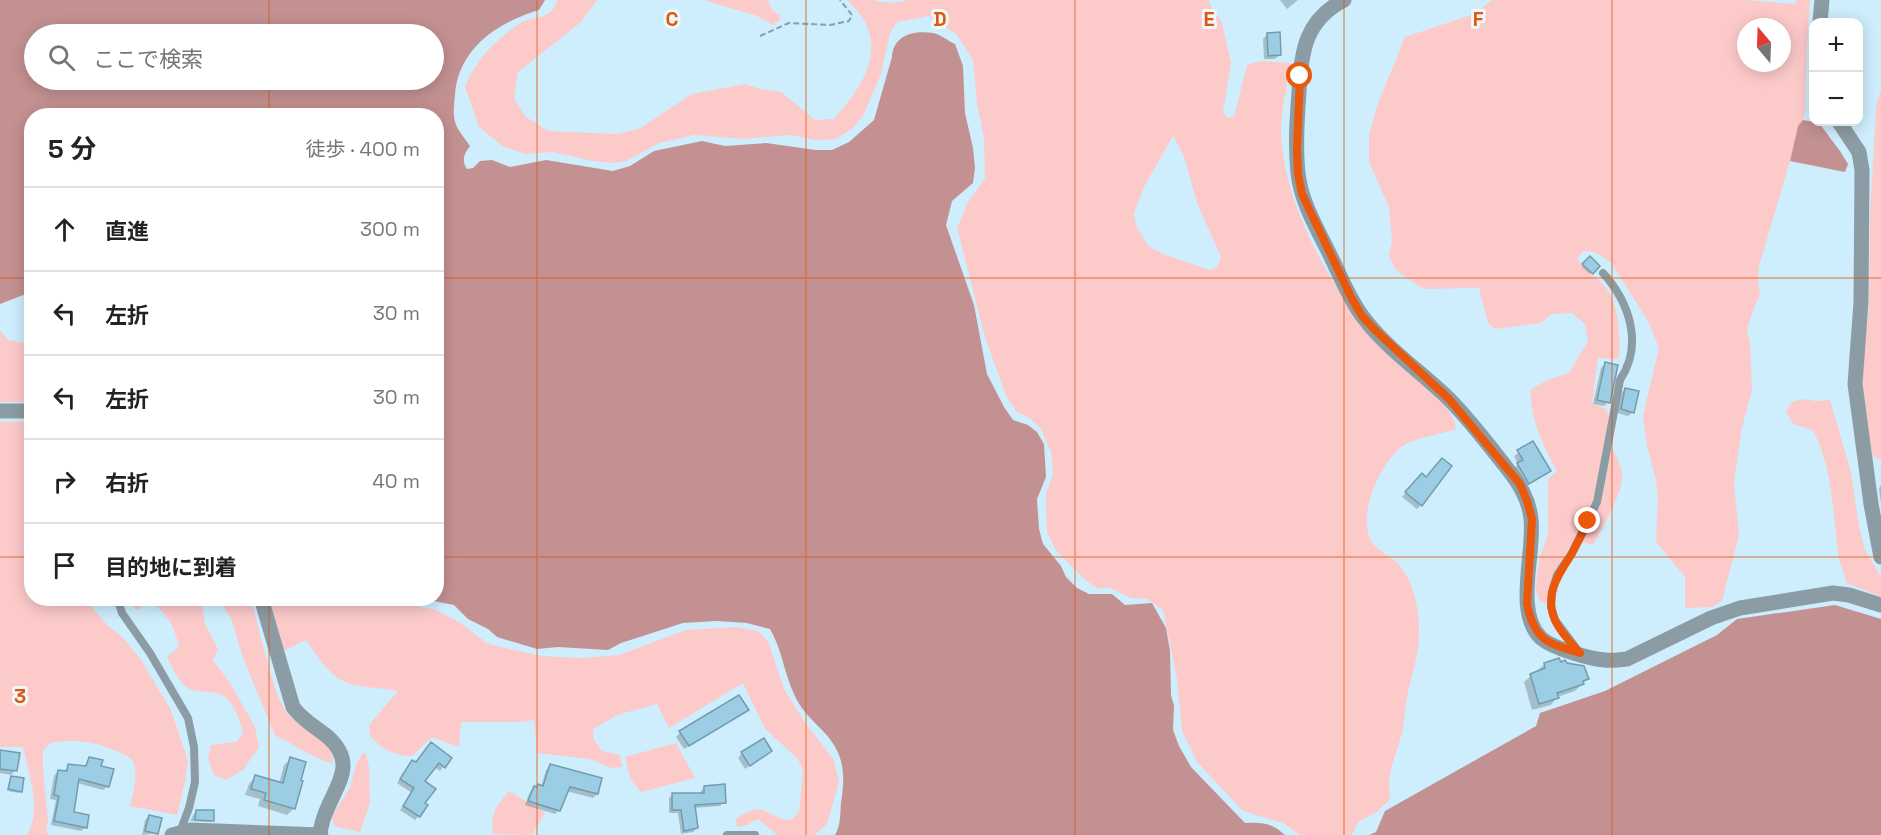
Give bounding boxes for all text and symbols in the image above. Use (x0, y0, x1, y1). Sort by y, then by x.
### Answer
text: C (666, 6, 679, 32)
text: D (933, 6, 947, 32)
text: E (1203, 6, 1215, 32)
text: F (1473, 6, 1484, 32)
north arrow (1737, 18, 1791, 72)
map controls (1809, 18, 1863, 126)
button: + (1809, 18, 1863, 72)
search box (24, 24, 444, 90)
icon: search (45, 41, 78, 74)
text: ここで検索 (93, 45, 203, 73)
route start (1286, 62, 1312, 88)
button: − (1809, 72, 1863, 126)
text: 5 分 (48, 132, 96, 166)
text: 徒歩 · 400 m (306, 136, 420, 162)
icon: ahead (48, 213, 81, 246)
text: 300 m (360, 216, 420, 242)
text: 直進 (105, 217, 149, 245)
icon: left (48, 297, 81, 330)
text: 30 m (373, 300, 420, 326)
text: 左折 (105, 301, 149, 329)
icon: left (48, 381, 81, 414)
text: 30 m (373, 384, 420, 410)
text: 左折 (105, 385, 149, 413)
icon: right (48, 465, 81, 498)
text: 40 m (372, 468, 420, 494)
text: 右折 (105, 469, 149, 497)
route end (1574, 507, 1600, 533)
icon: arrive (48, 549, 81, 582)
text: 目的地に到着 (105, 553, 237, 581)
text: 3 (14, 683, 26, 709)

